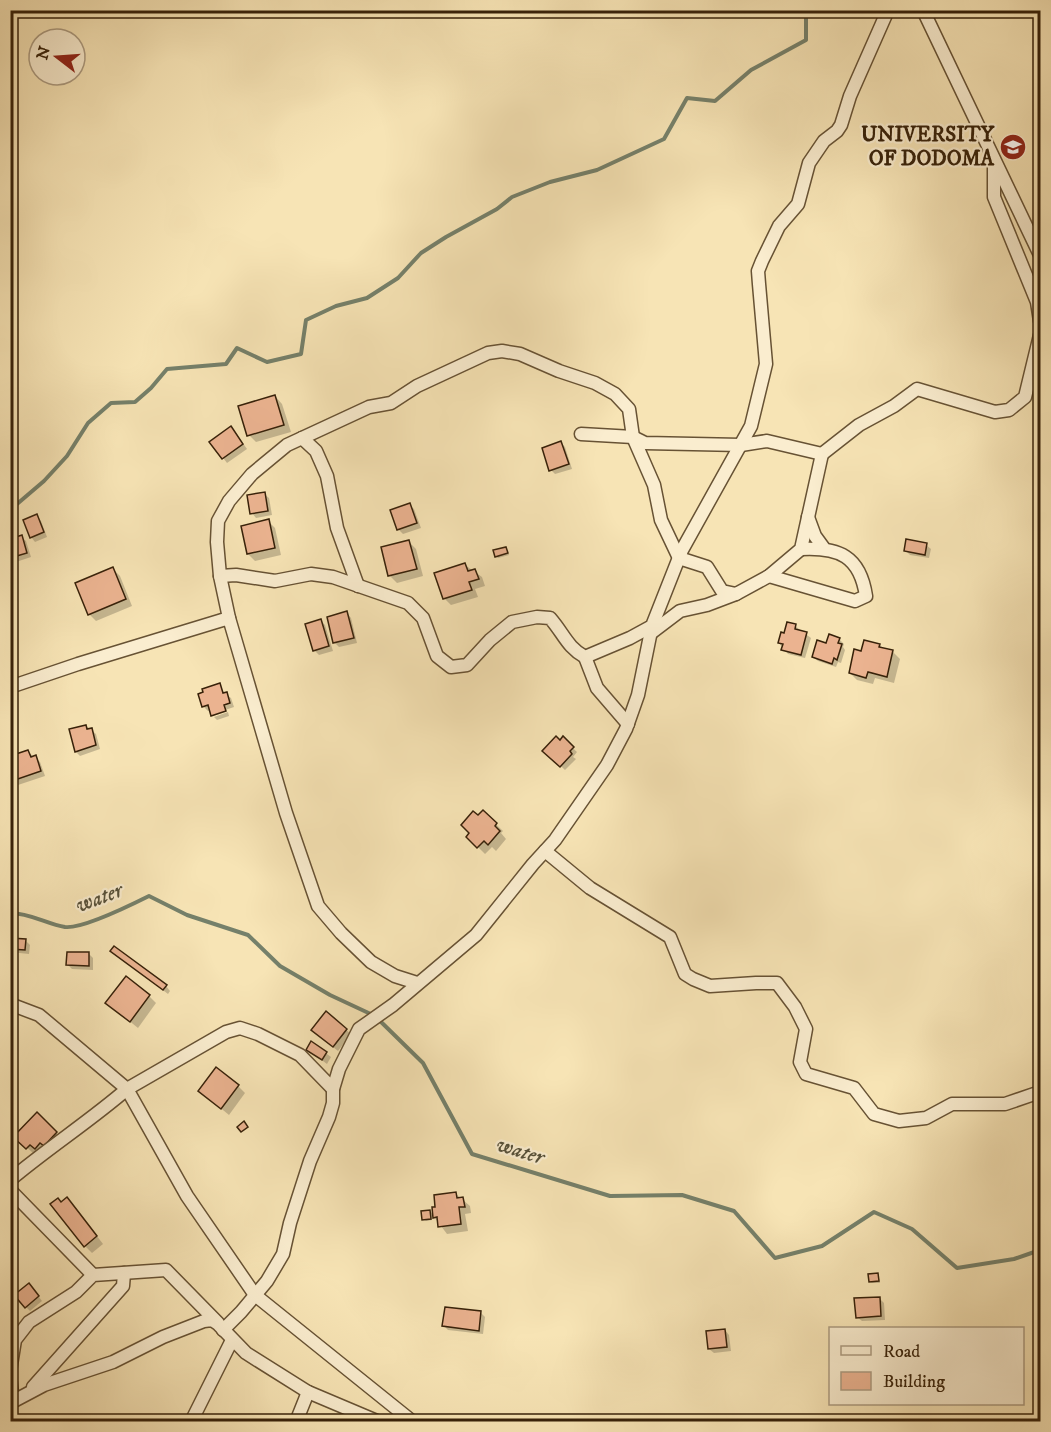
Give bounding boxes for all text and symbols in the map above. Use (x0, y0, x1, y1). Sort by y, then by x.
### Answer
north arrow (27, 27, 87, 87)
text: N (32, 44, 55, 62)
place label: UNIVERSITY OF DODOMA (861, 122, 995, 172)
school or university icon: UNIVERSITY OF DODOMA (998, 132, 1028, 162)
water label: water (71, 876, 129, 919)
water label: water (493, 1131, 549, 1172)
legend (829, 1327, 1024, 1405)
text: Road (883, 1341, 920, 1363)
text: Building (883, 1371, 945, 1393)

